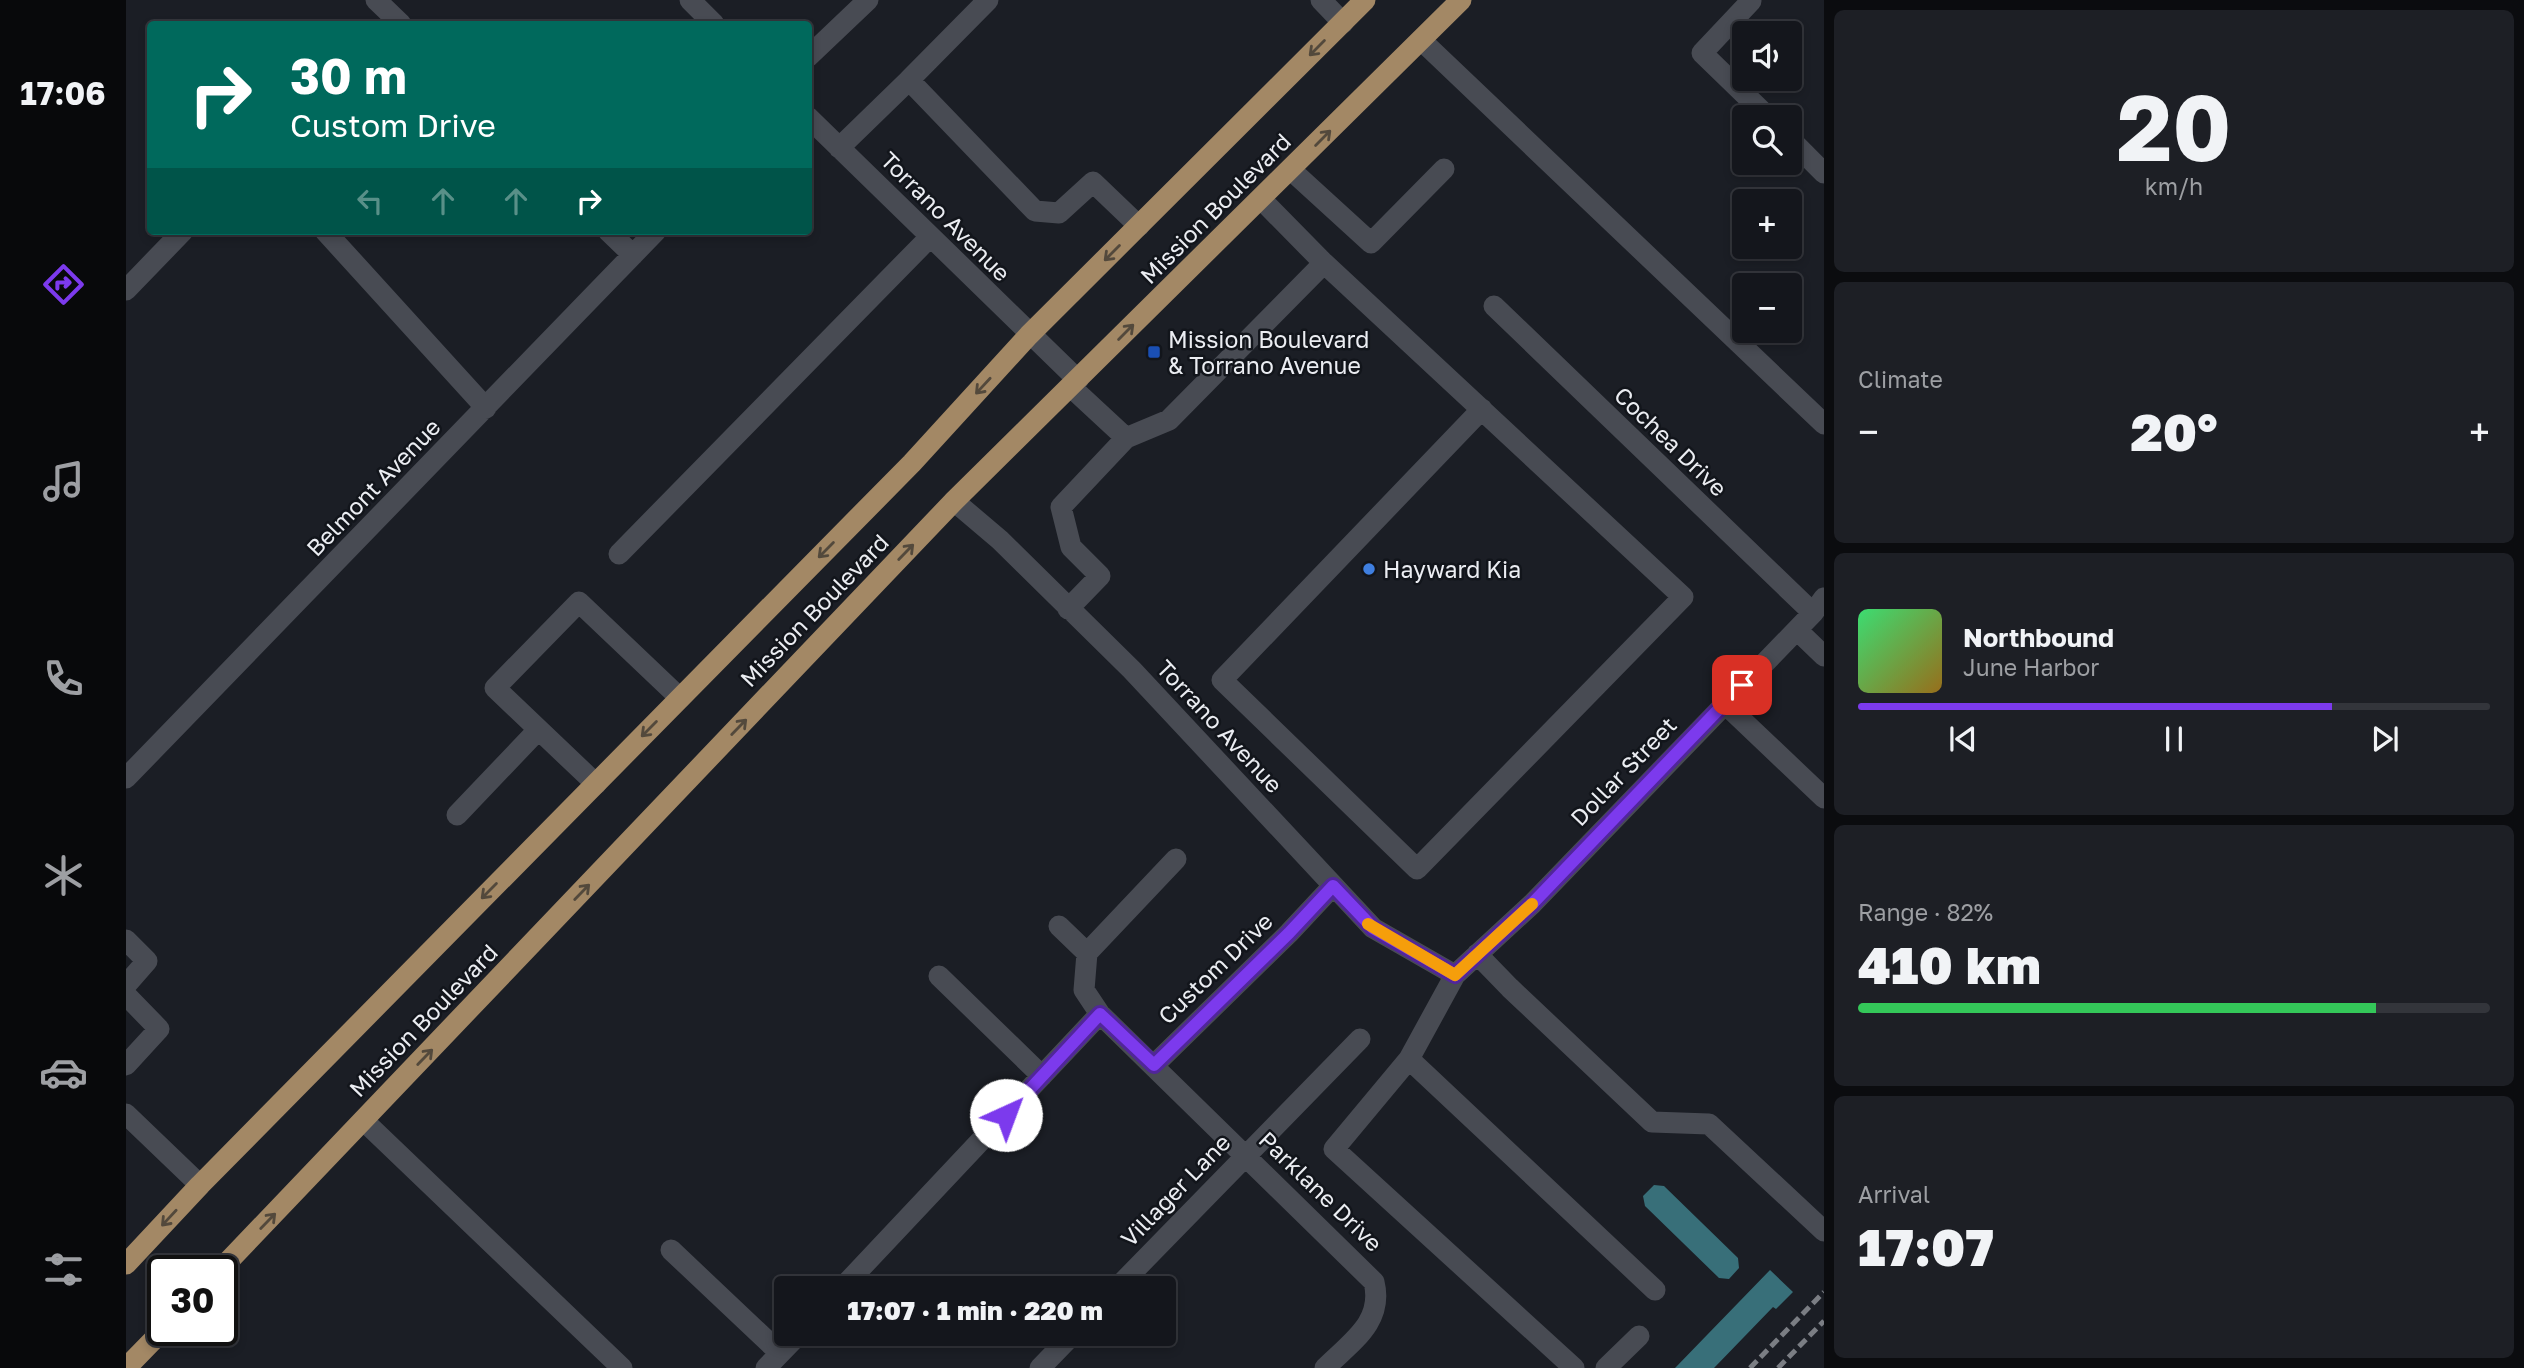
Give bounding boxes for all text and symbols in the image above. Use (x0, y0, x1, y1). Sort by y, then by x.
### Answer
map controls (1732, 21, 1802, 343)
button: sound (1732, 21, 1802, 91)
one-way arrow (1309, 40, 1326, 57)
text: 30 m (290, 46, 407, 105)
icon: right (175, 49, 266, 140)
text: 20 (2117, 72, 2231, 181)
text: 17:06 (20, 74, 106, 112)
button: search (1732, 105, 1802, 175)
text: Custom Drive (290, 106, 496, 144)
street label: Mission Boulevard (1134, 127, 1296, 289)
one-way arrow (1314, 129, 1331, 146)
street label: Torrano Avenue (875, 145, 1017, 287)
text: km/h (2145, 172, 2203, 200)
icon: left (351, 182, 389, 220)
icon: ahead (424, 182, 462, 220)
icon: ahead (497, 182, 535, 220)
icon: right (570, 182, 608, 220)
button: + (1732, 189, 1802, 259)
one-way arrow (1103, 244, 1120, 261)
icon: directions (39, 260, 88, 309)
button: − (1732, 273, 1802, 343)
one-way arrow (1118, 324, 1135, 341)
place label: Mission Boulevard & Torrano Avenue (1168, 325, 1369, 379)
marker: Mission Boulevard & Torrano Avenue (1146, 344, 1162, 360)
text: Climate (1858, 365, 1943, 393)
one-way arrow (975, 377, 992, 394)
street label: Cochea Drive (1609, 380, 1733, 502)
text: 20° (2131, 400, 2217, 462)
text: − (1858, 409, 1879, 454)
text: + (2469, 409, 2490, 454)
street label: Belmont Avenue (300, 412, 446, 562)
icon: music (39, 457, 88, 506)
street label: Mission Boulevard (734, 528, 894, 692)
one-way arrow (818, 541, 835, 558)
one-way arrow (898, 544, 915, 561)
place label: Hayward Kia (1383, 555, 1521, 583)
marker: Hayward Kia (1361, 561, 1377, 577)
text: Northbound (1963, 622, 2114, 653)
text: June Harbor (1963, 653, 2099, 681)
icon: phone (39, 654, 88, 703)
street label: Torrano Avenue (1151, 654, 1289, 798)
pin (1712, 655, 1772, 715)
icon: arrive (1723, 666, 1761, 704)
street label: Dollar Street (1564, 711, 1682, 831)
one-way arrow (730, 719, 747, 736)
icon: previous (1944, 720, 1982, 758)
icon: pause (2155, 720, 2193, 758)
icon: next (2366, 720, 2404, 758)
one-way arrow (641, 721, 658, 738)
icon: climate (39, 851, 88, 900)
one-way arrow (481, 883, 498, 900)
one-way arrow (573, 884, 590, 901)
text: Range · 82% (1858, 898, 1993, 926)
street label: Custom Drive (1152, 907, 1278, 1029)
text: 410 km (1858, 933, 2041, 995)
street label: Mission Boulevard (343, 938, 503, 1102)
icon: car (39, 1048, 88, 1097)
one-way arrow (416, 1049, 433, 1066)
position arrow (969, 1078, 1043, 1152)
street label: Parklane Drive (1254, 1125, 1388, 1257)
street label: Villager Lane (1114, 1128, 1236, 1252)
text: Arrival (1858, 1180, 1930, 1208)
one-way arrow (161, 1209, 177, 1227)
one-way arrow (259, 1213, 276, 1230)
text: 17:07 (1858, 1215, 1994, 1277)
icon: filters (39, 1245, 88, 1294)
speed limit sign: 30 (147, 1255, 238, 1346)
text: 17:07 · 1 min · 220 m (847, 1295, 1103, 1326)

